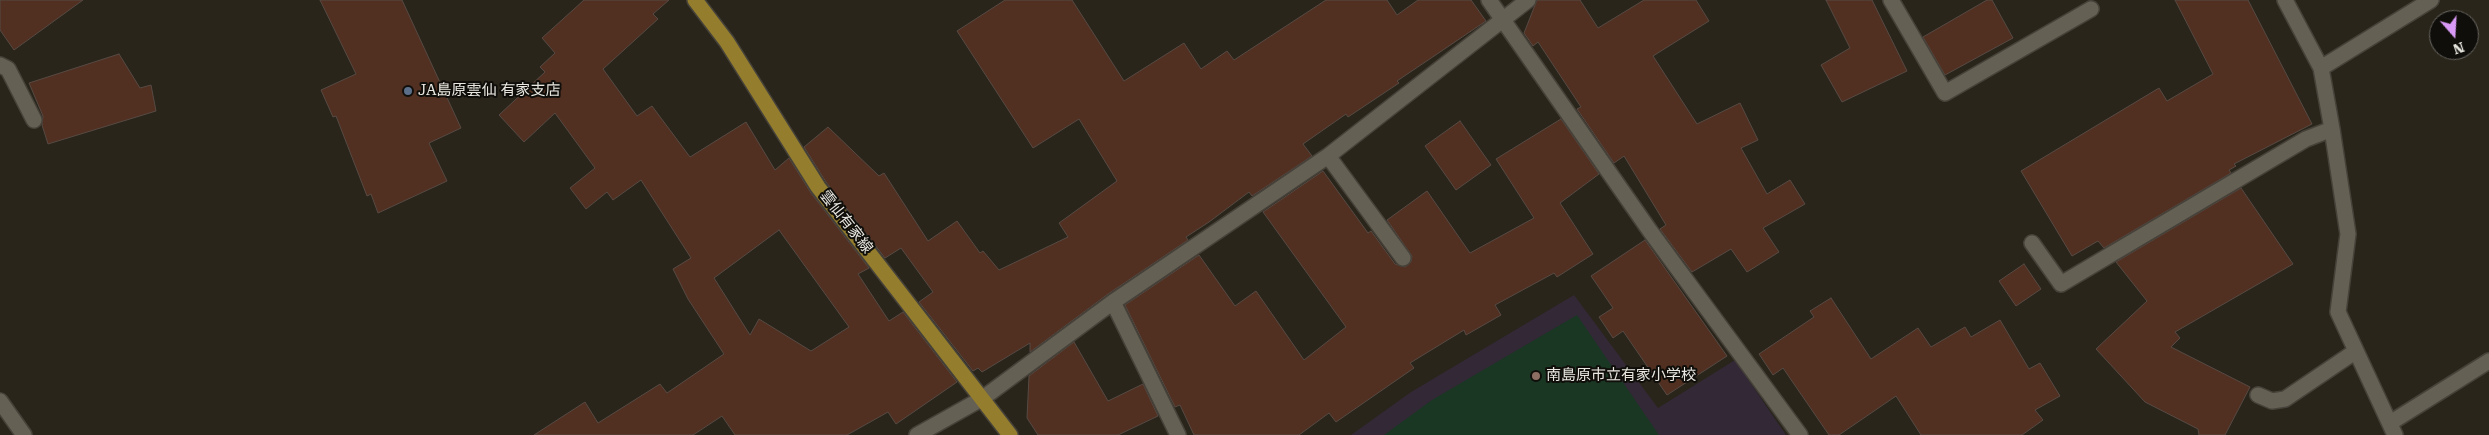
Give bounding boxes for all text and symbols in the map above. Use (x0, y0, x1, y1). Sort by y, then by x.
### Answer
north arrow (2429, 10, 2479, 60)
text: N (2451, 39, 2466, 58)
place label: JA島原雲仙 有家支店 (418, 82, 560, 100)
marker: JA島原雲仙 有家支店 (402, 85, 414, 97)
street label: 雲仙有家線 (816, 187, 876, 257)
place label: 南島原市立有家小学校 (1546, 367, 1696, 385)
marker: 南島原市立有家小学校 (1530, 370, 1542, 382)

